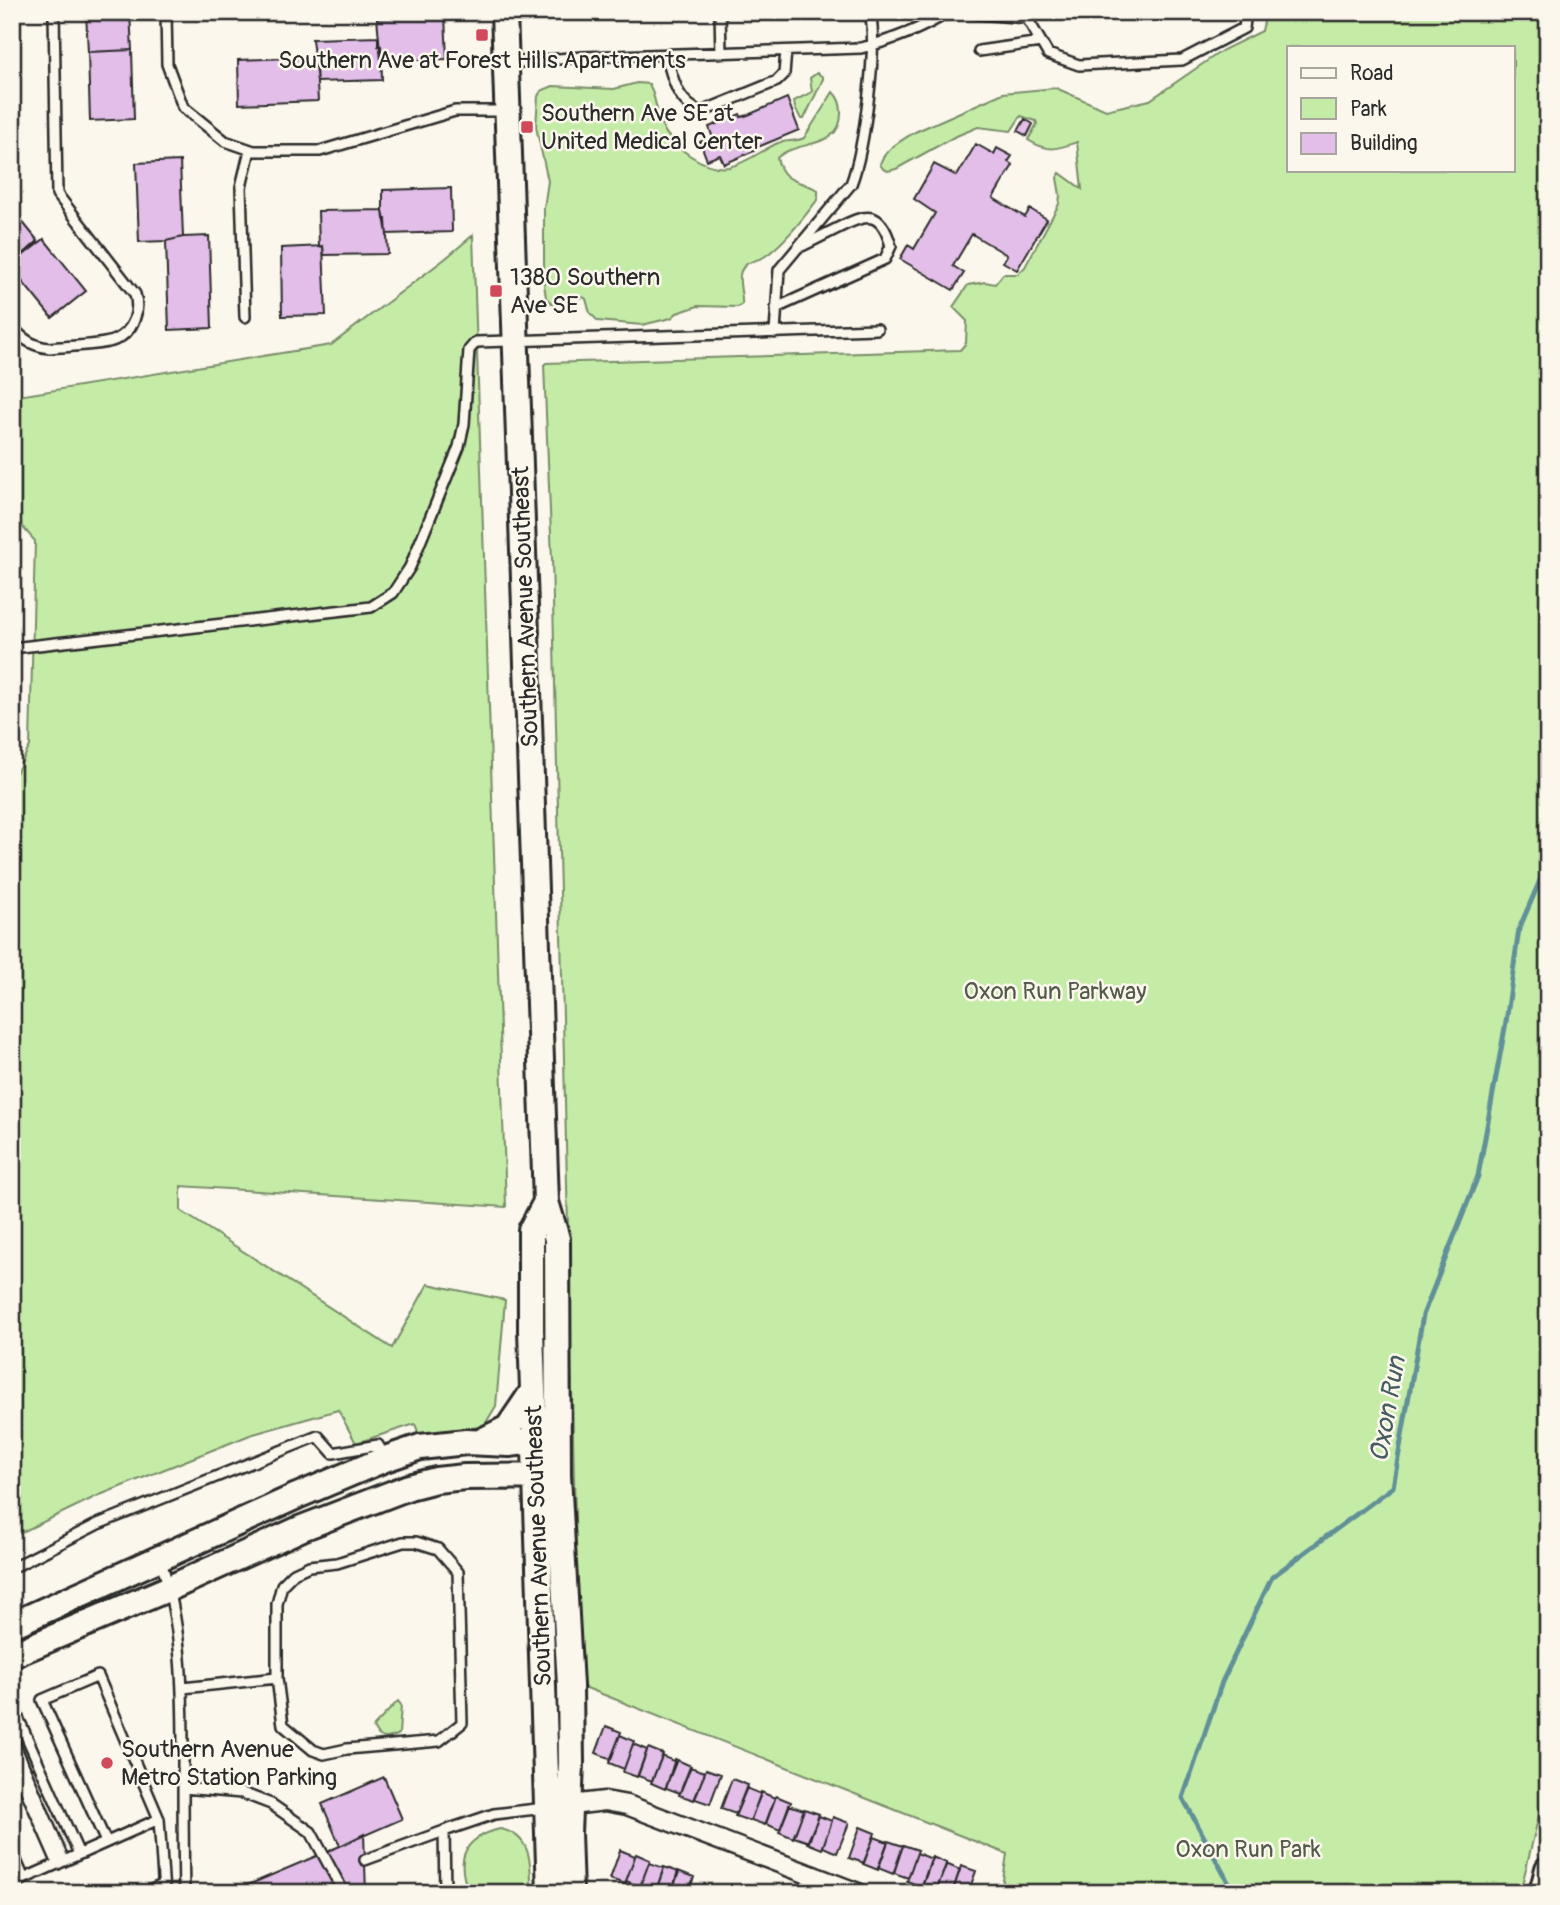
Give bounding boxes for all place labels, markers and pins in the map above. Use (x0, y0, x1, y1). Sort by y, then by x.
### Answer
marker: Southern Ave at Forest Hills Apartments (474, 27, 490, 43)
place label: Southern Ave at Forest Hills Apartments (278, 46, 686, 75)
place label: Southern Ave SE at United Medical Center (541, 99, 763, 156)
marker: Southern Ave SE at United Medical Center (519, 119, 535, 135)
place label: 1380 Southern Ave SE (510, 263, 660, 320)
marker: 1380 Southern Ave SE (488, 283, 504, 299)
place label: Southern Avenue Metro Station Parking (121, 1735, 337, 1792)
marker: Southern Avenue Metro Station Parking (99, 1755, 115, 1771)

